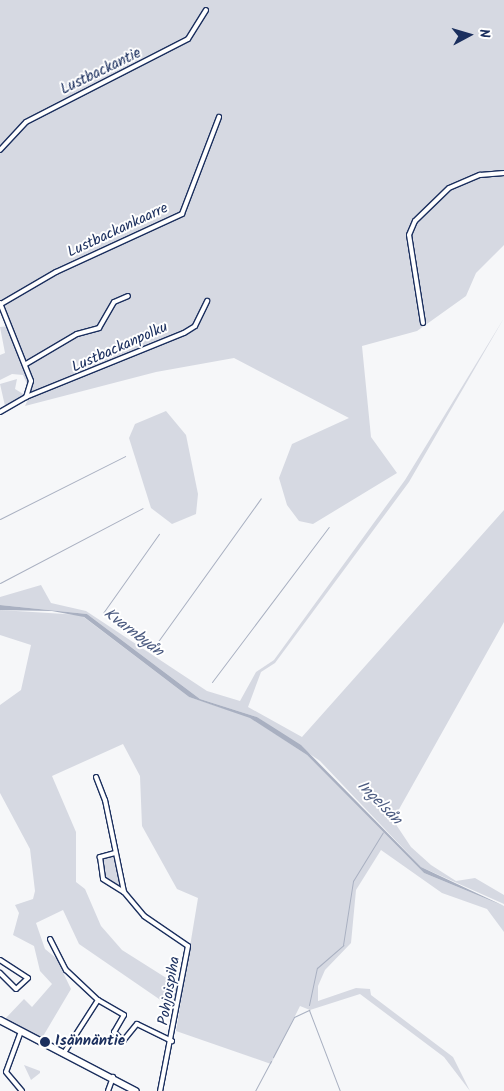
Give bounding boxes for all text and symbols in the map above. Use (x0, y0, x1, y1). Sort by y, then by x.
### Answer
north arrow (444, 10, 494, 60)
text: N (473, 28, 495, 39)
street label: Lustbackantie (58, 45, 144, 99)
street label: Lustbackankaarre (65, 200, 171, 262)
street label: Lustbackanpolku (69, 319, 171, 377)
water label: Kvarnbyån (99, 604, 167, 662)
water label: Ingelsån (353, 777, 405, 829)
street label: Pohjoispiha (155, 955, 185, 1027)
place label: Isännäntie (55, 1033, 125, 1051)
marker: Isännäntie (39, 1036, 51, 1048)

